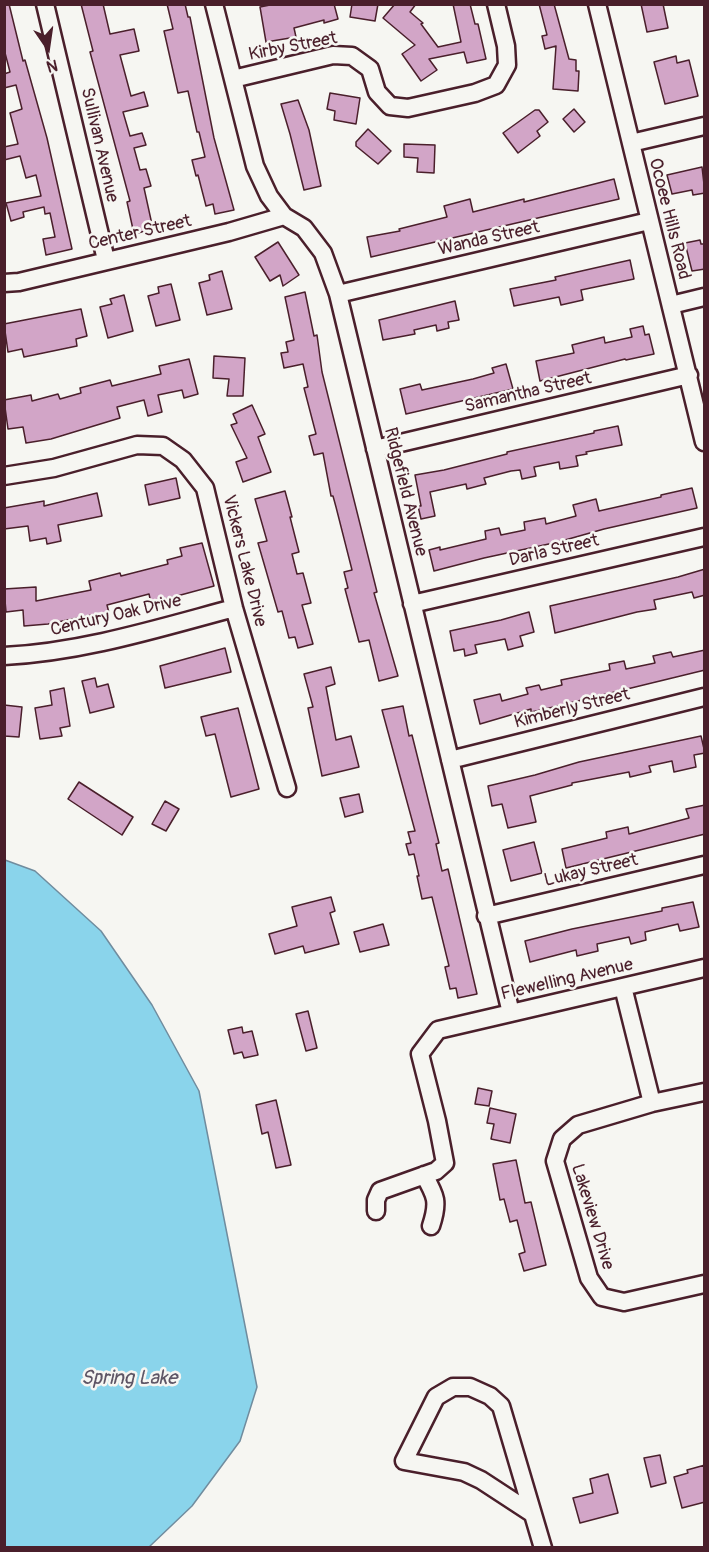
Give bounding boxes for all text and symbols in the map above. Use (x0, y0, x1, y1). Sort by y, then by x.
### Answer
north arrow (18, 18, 78, 78)
street label: Kirby Street (247, 28, 339, 66)
text: N (45, 55, 60, 76)
street label: Sullivan Avenue (75, 85, 123, 205)
street label: Ocoee Hills Road (643, 156, 695, 282)
street label: Center Street (86, 211, 194, 255)
street label: Wanda Street (436, 217, 542, 261)
street label: Samantha Street (462, 368, 594, 418)
street label: Ridgefield Avenue (379, 425, 431, 559)
street label: Vickers Lake Drive (217, 493, 271, 629)
street label: Darla Street (507, 530, 601, 572)
street label: Century Oak Drive (48, 590, 184, 642)
street label: Kimberly Street (512, 684, 632, 734)
street label: Lukay Street (542, 850, 640, 892)
street label: Flewelling Avenue (499, 954, 635, 1006)
street label: Lakeview Drive (566, 1161, 618, 1273)
water label: Spring Lake (81, 1367, 177, 1391)

